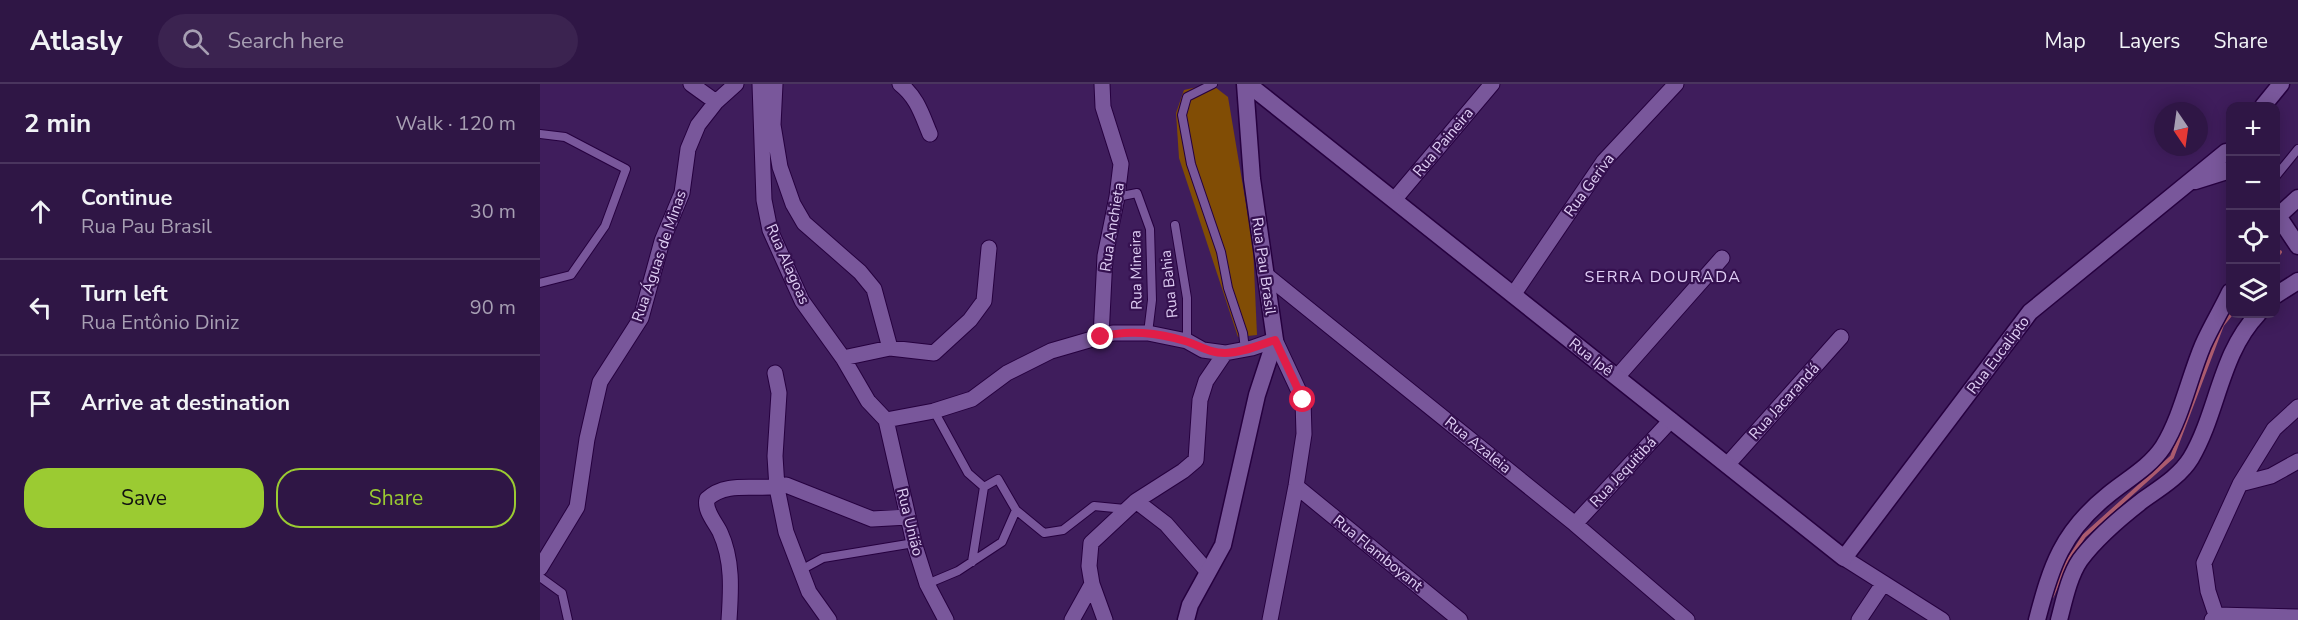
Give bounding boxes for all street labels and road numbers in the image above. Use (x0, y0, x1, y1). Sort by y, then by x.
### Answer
street label: Rua Paineira (1408, 103, 1478, 181)
street label: Rua Geriva (1559, 149, 1619, 221)
street label: Rua Anchieta (1095, 181, 1129, 273)
street label: Rua Águas de Minas (627, 188, 691, 324)
street label: Rua Pau Brasil (1247, 216, 1281, 317)
street label: Rua Alagoas (761, 221, 815, 307)
street label: Rua Mineira (1125, 230, 1147, 310)
street label: Rua Bahia (1155, 249, 1183, 319)
street label: Rua Eucalipto (1962, 312, 2034, 398)
street label: Rua Ipê (1565, 333, 1617, 381)
street label: Rua Jacarandá (1744, 358, 1824, 444)
street label: Rua Azaleia (1441, 412, 1515, 478)
street label: Rua Jequitibá (1585, 433, 1661, 511)
street label: Rua União (892, 486, 928, 558)
street label: Rua Flamboyant (1329, 511, 1428, 596)

